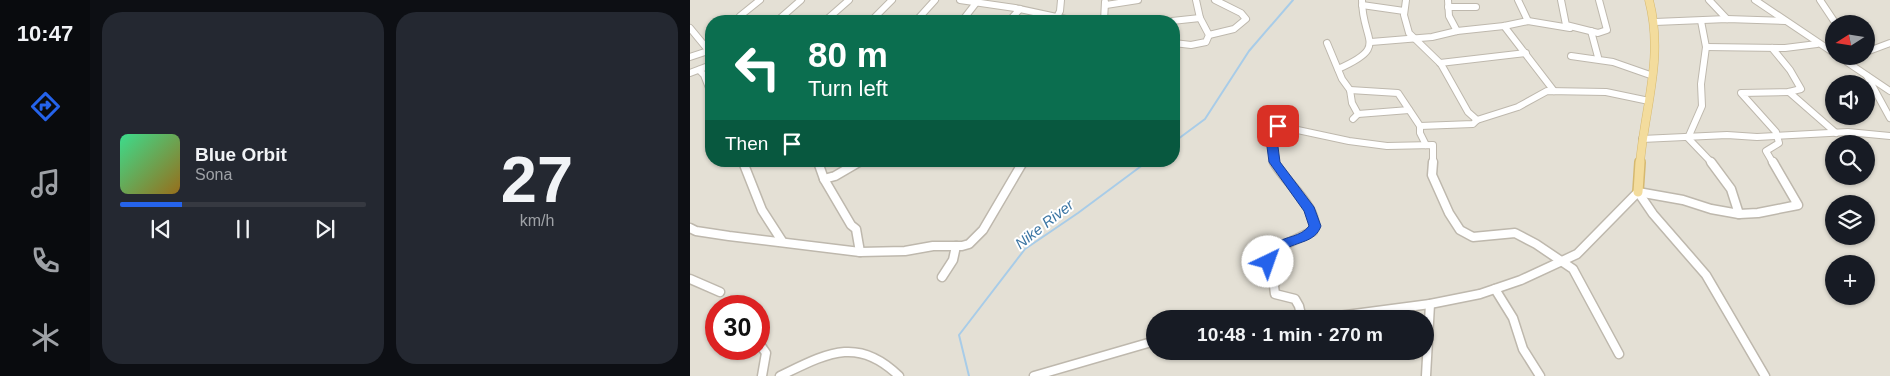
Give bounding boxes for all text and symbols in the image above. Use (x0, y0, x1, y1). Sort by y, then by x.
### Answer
north arrow (1825, 15, 1875, 65)
map controls (1825, 15, 1875, 305)
text: 10:47 (17, 21, 73, 46)
icon: left (725, 35, 790, 100)
text: 80 m (808, 35, 888, 74)
button: sound (1825, 75, 1875, 125)
text: Turn left (808, 76, 888, 101)
icon: directions (28, 89, 63, 124)
pin (1257, 105, 1299, 147)
icon: arrive (1264, 112, 1292, 140)
icon: arrive (778, 130, 806, 158)
text: Then (725, 133, 768, 154)
button: search (1825, 135, 1875, 185)
text: 27 (501, 143, 573, 216)
text: Blue Orbit (195, 144, 287, 165)
icon: music (28, 166, 63, 201)
text: Sona (195, 166, 232, 183)
water label: Nike River (1012, 195, 1077, 252)
button: layers (1825, 195, 1875, 245)
text: km/h (520, 212, 554, 229)
icon: previous (147, 215, 175, 243)
icon: pause (229, 215, 257, 243)
icon: next (311, 215, 339, 243)
position arrow (1241, 235, 1293, 287)
icon: phone (28, 243, 63, 278)
button: + (1825, 255, 1875, 305)
speed limit sign: 30 (705, 295, 770, 360)
icon: climate (28, 320, 63, 355)
text: 10:48 · 1 min · 270 m (1197, 324, 1383, 345)

